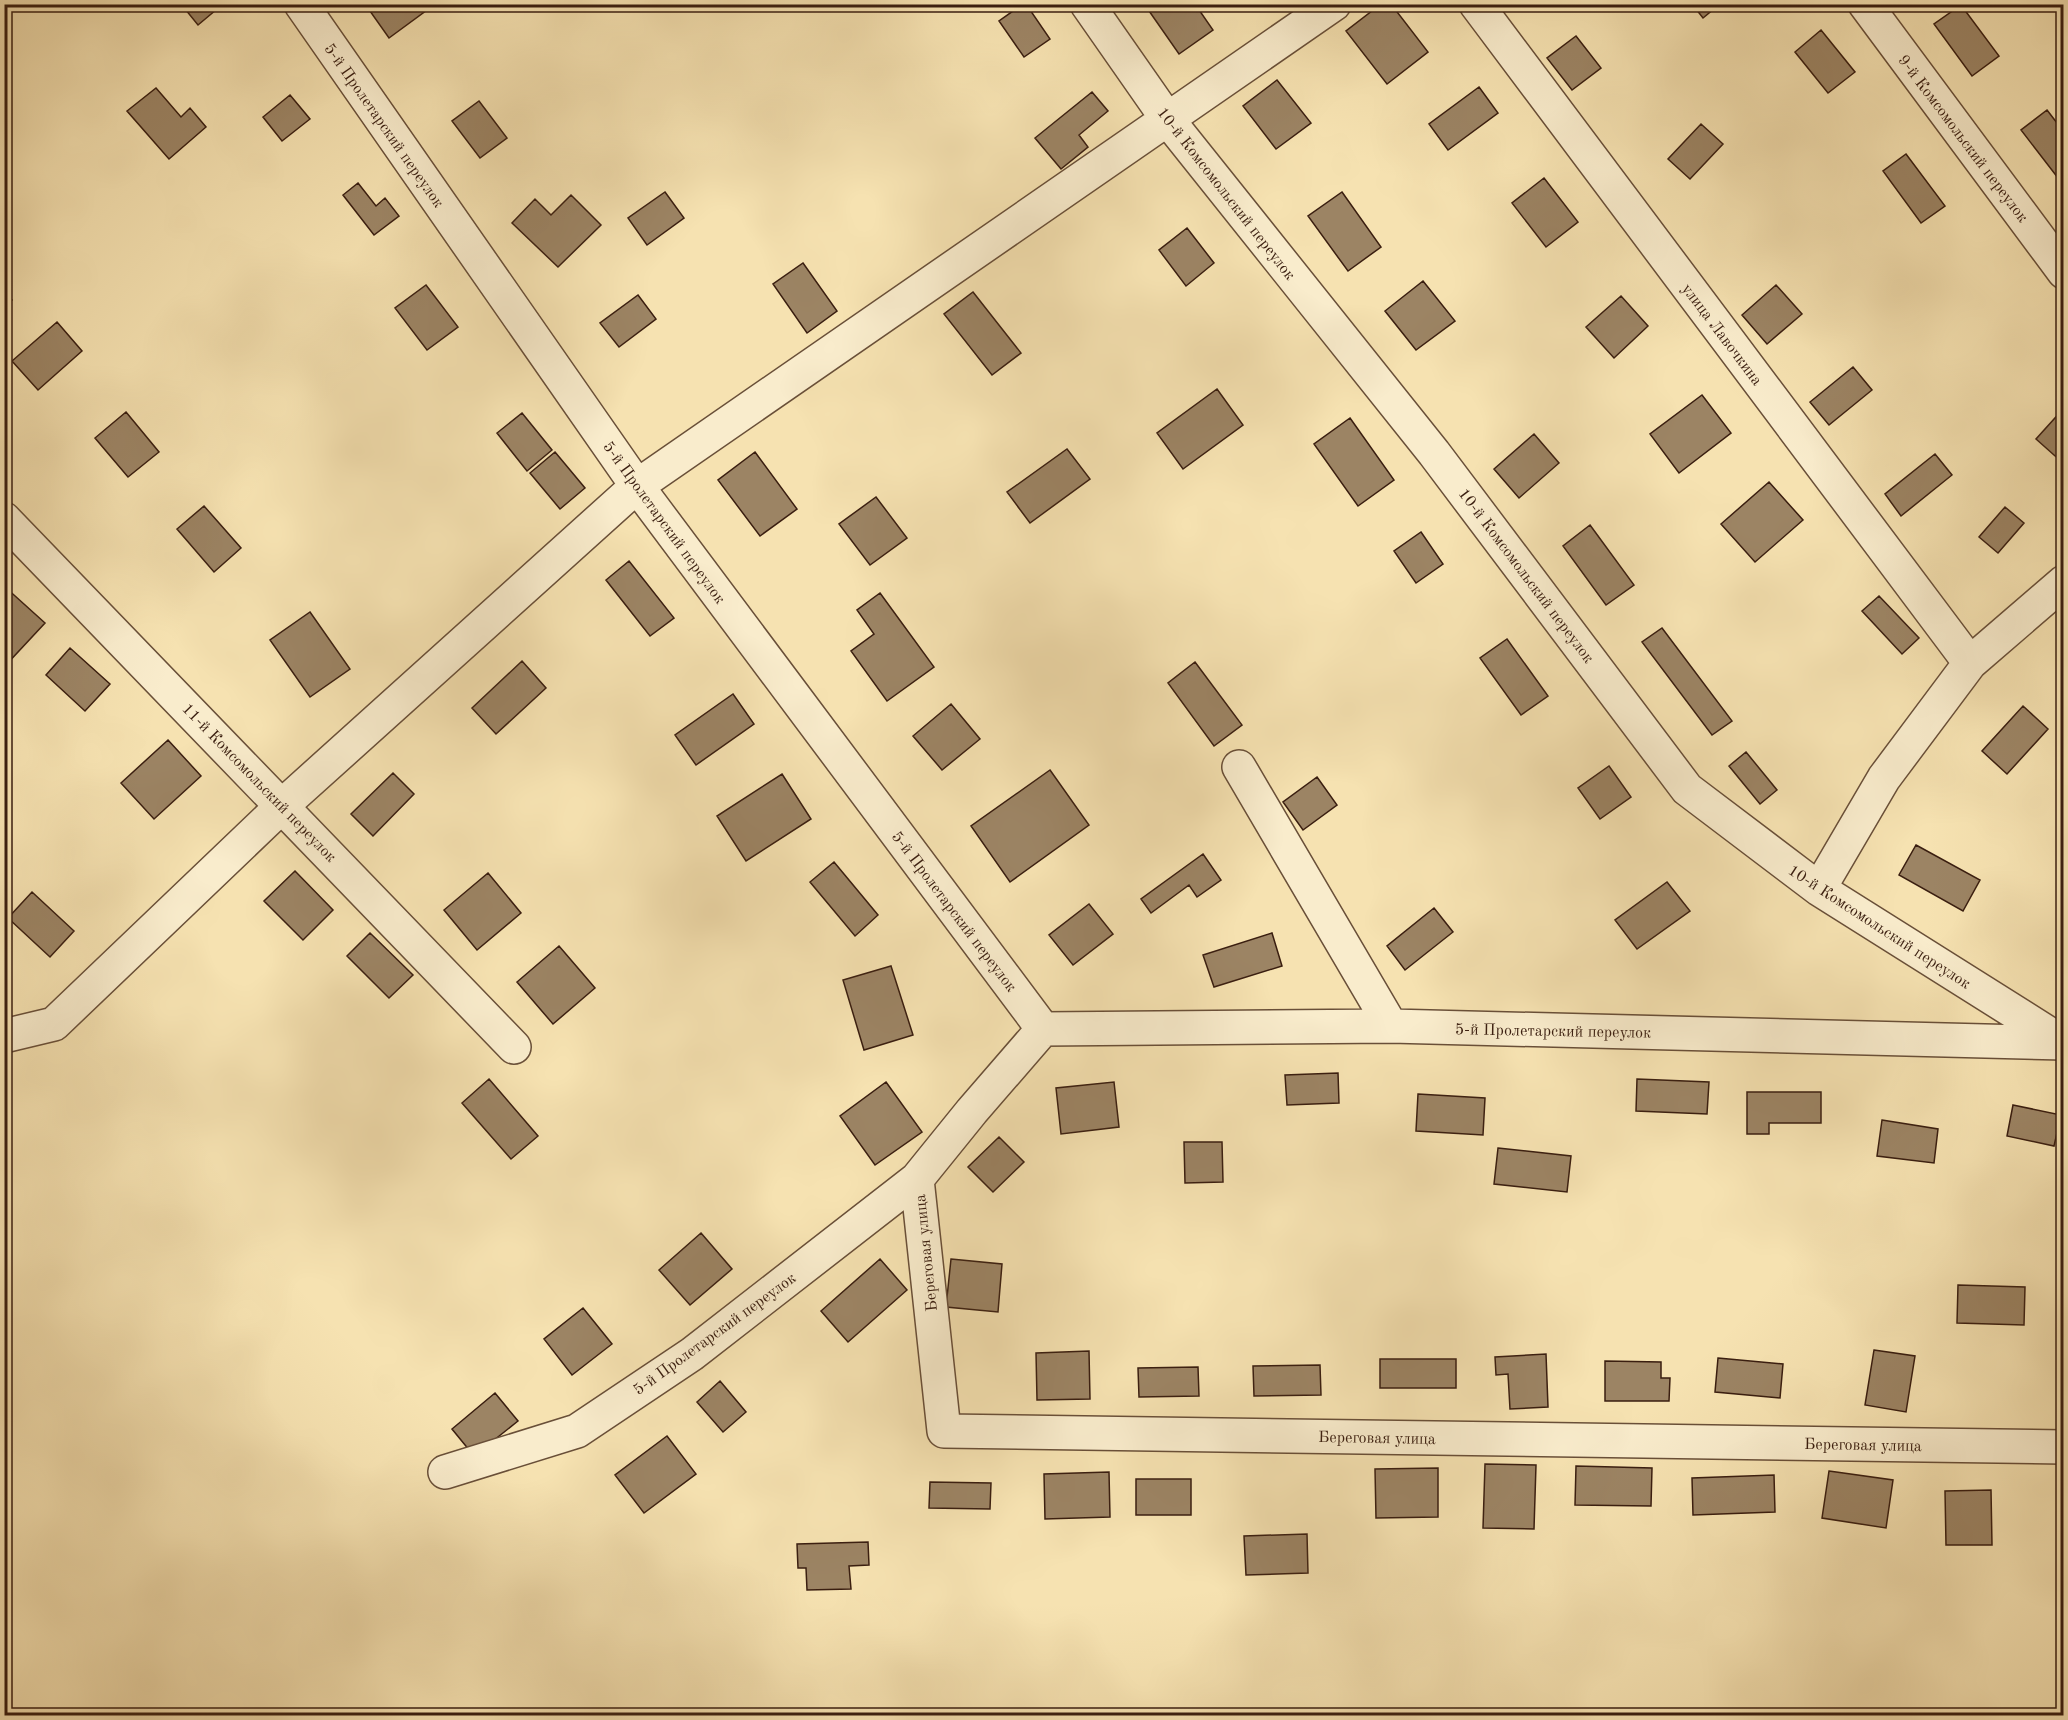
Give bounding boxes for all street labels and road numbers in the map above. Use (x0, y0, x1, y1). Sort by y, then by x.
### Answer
street label: 5-й Пролетарский переулок (320, 41, 446, 211)
street label: 9-й Комсомольский переулок (1894, 53, 2030, 226)
street label: 10-й Комсомольский переулок (1153, 105, 1298, 283)
street label: улица Лавочкина (1678, 281, 1765, 389)
street label: 5-й Пролетарский переулок (599, 439, 728, 607)
street label: 10-й Комсомольский переулок (1455, 486, 1596, 666)
street label: 11-й Комсомольский переулок (178, 701, 339, 866)
street label: 5-й Пролетарский переулок (888, 829, 1019, 995)
street label: 10-й Комсомольский переулок (1785, 863, 1973, 993)
street label: 5-й Пролетарский переулок (1455, 1022, 1651, 1042)
street label: Береговая улица (913, 1193, 941, 1312)
street label: 5-й Пролетарский переулок (631, 1270, 799, 1399)
street label: Береговая улица (1318, 1430, 1436, 1448)
street label: Береговая улица (1804, 1437, 1922, 1455)

